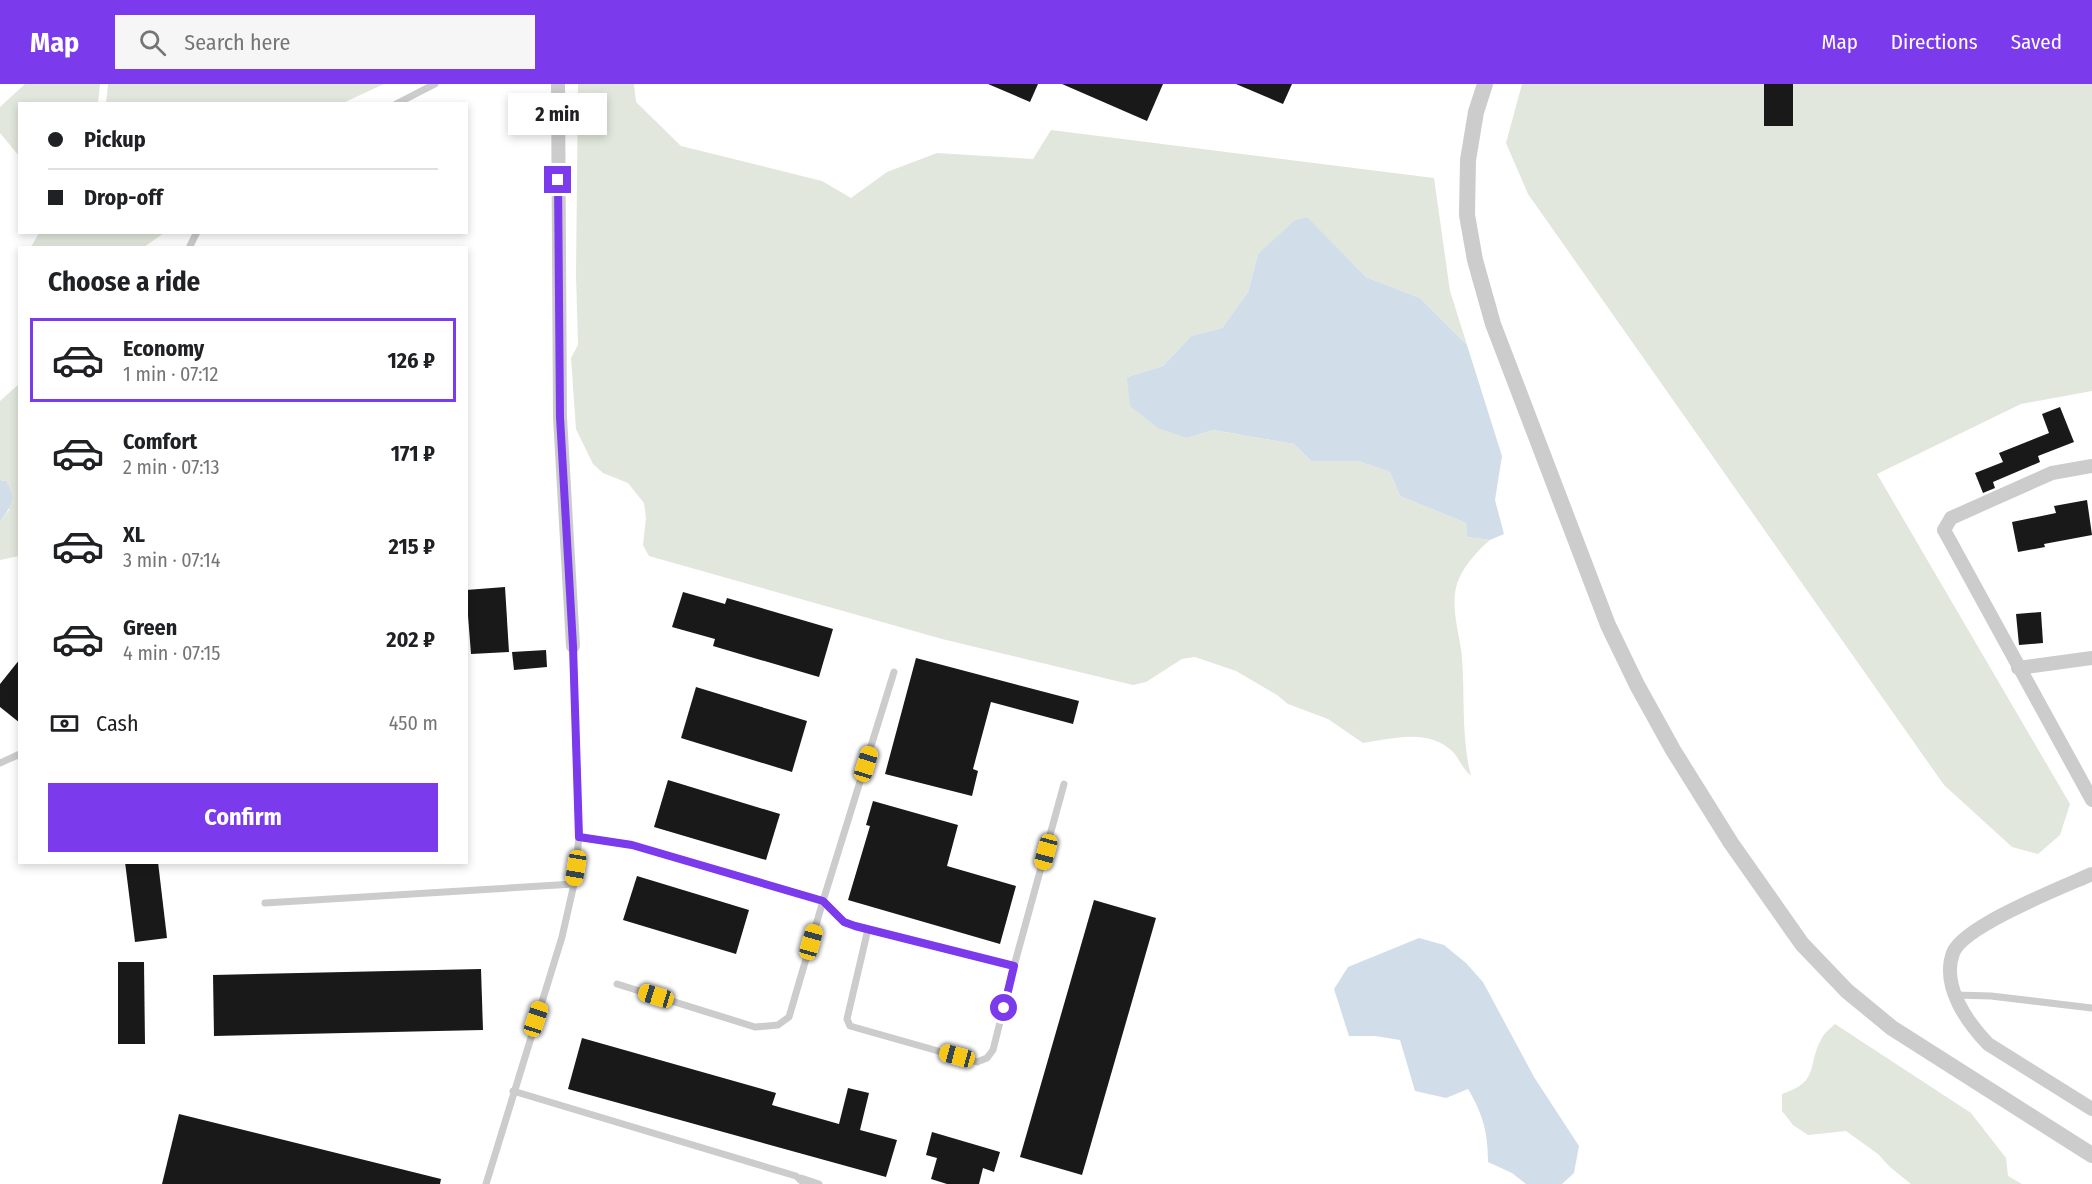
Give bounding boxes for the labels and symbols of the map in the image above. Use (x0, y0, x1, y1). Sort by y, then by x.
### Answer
callout: 2 min (508, 93, 608, 135)
route end (544, 166, 571, 193)
car (852, 744, 880, 784)
car (1033, 832, 1059, 872)
car (564, 849, 588, 887)
car (797, 922, 825, 962)
car (636, 982, 676, 1010)
route start (990, 994, 1017, 1021)
car (522, 999, 550, 1039)
car (937, 1043, 977, 1069)

